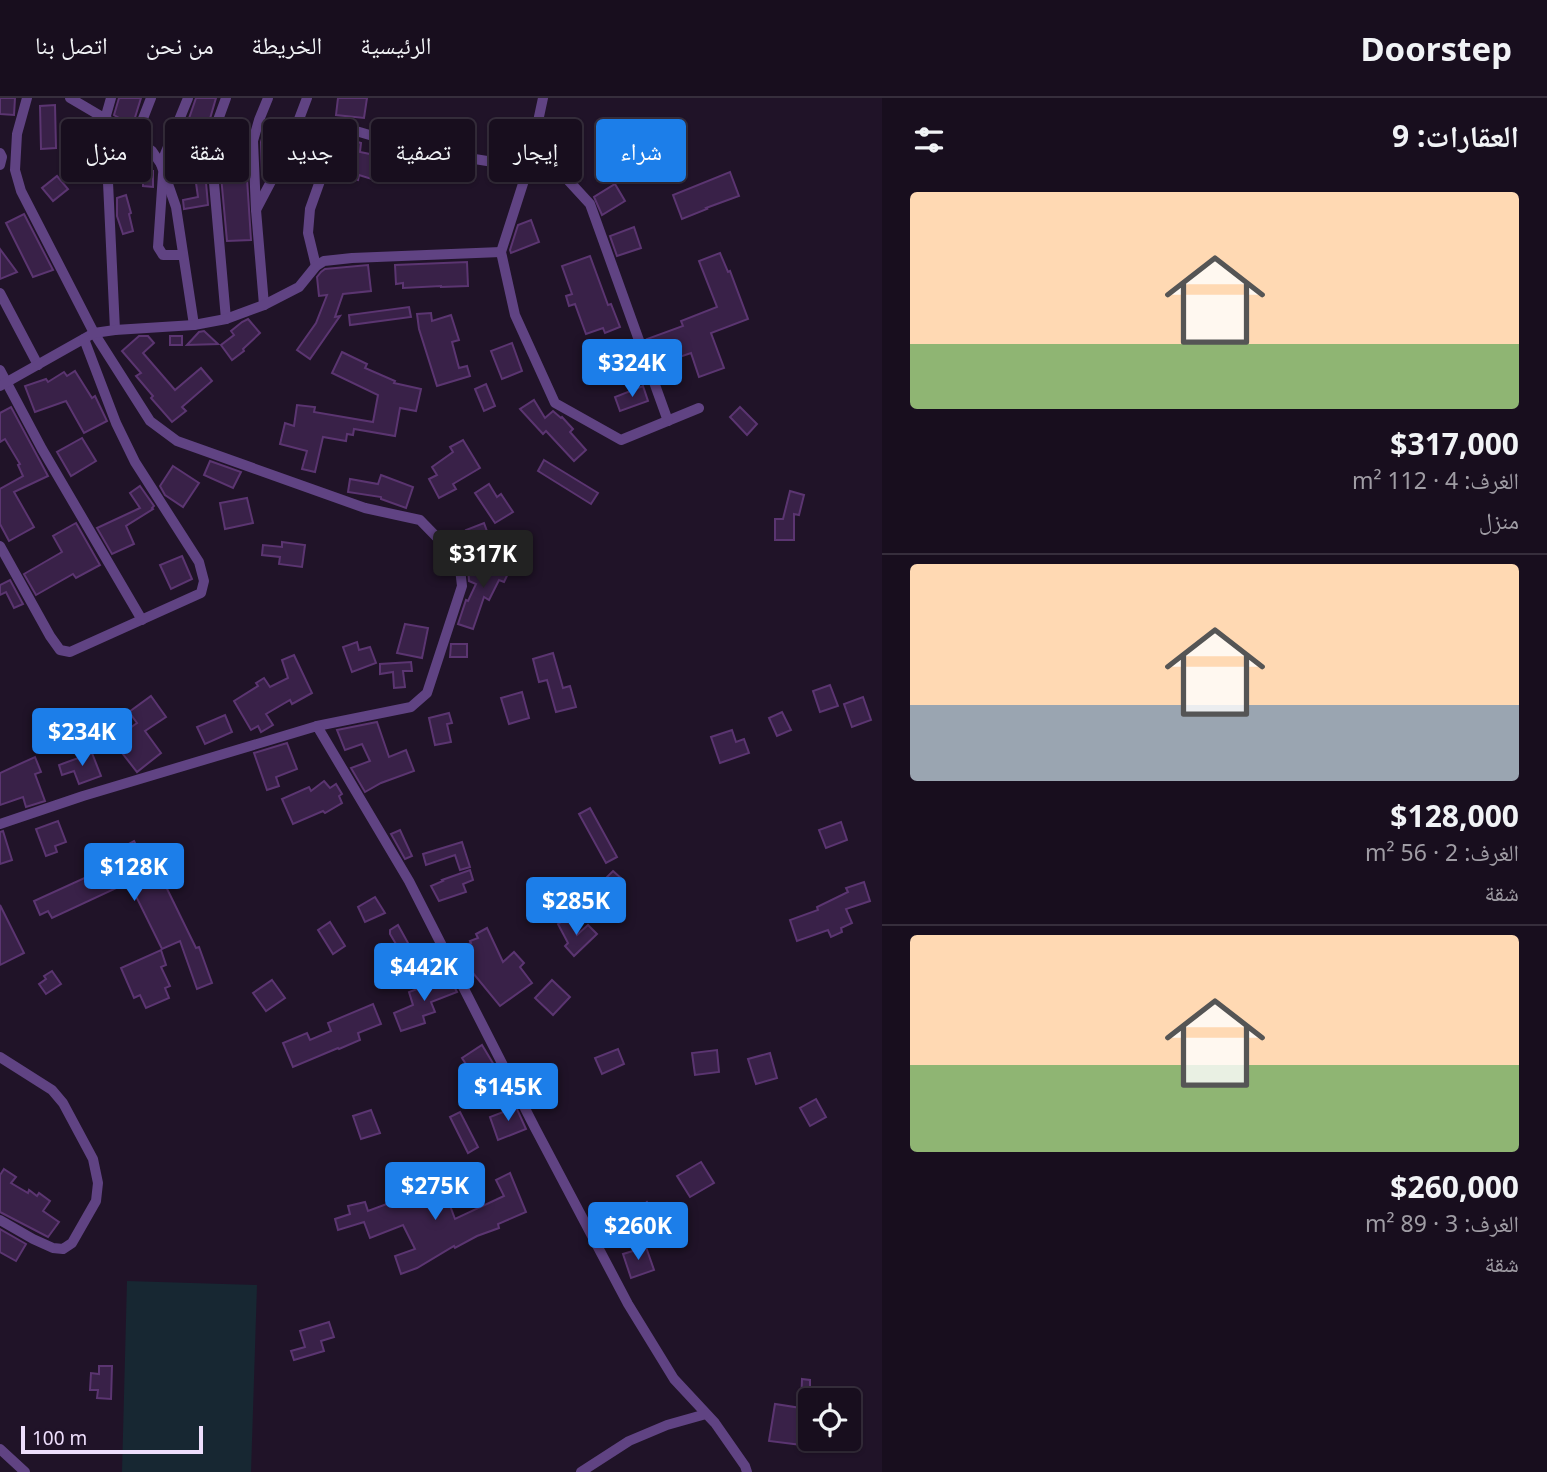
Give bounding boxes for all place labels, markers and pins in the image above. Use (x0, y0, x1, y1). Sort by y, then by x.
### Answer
pin: $324K (583, 340, 681, 399)
pin: $317K (434, 531, 532, 590)
pin: $234K (33, 708, 131, 768)
pin: $128K (85, 844, 183, 903)
pin: $285K (527, 878, 625, 937)
pin: $442K (375, 944, 473, 1003)
pin: $145K (459, 1063, 557, 1123)
pin: $275K (386, 1162, 484, 1222)
pin: $260K (589, 1202, 687, 1262)

